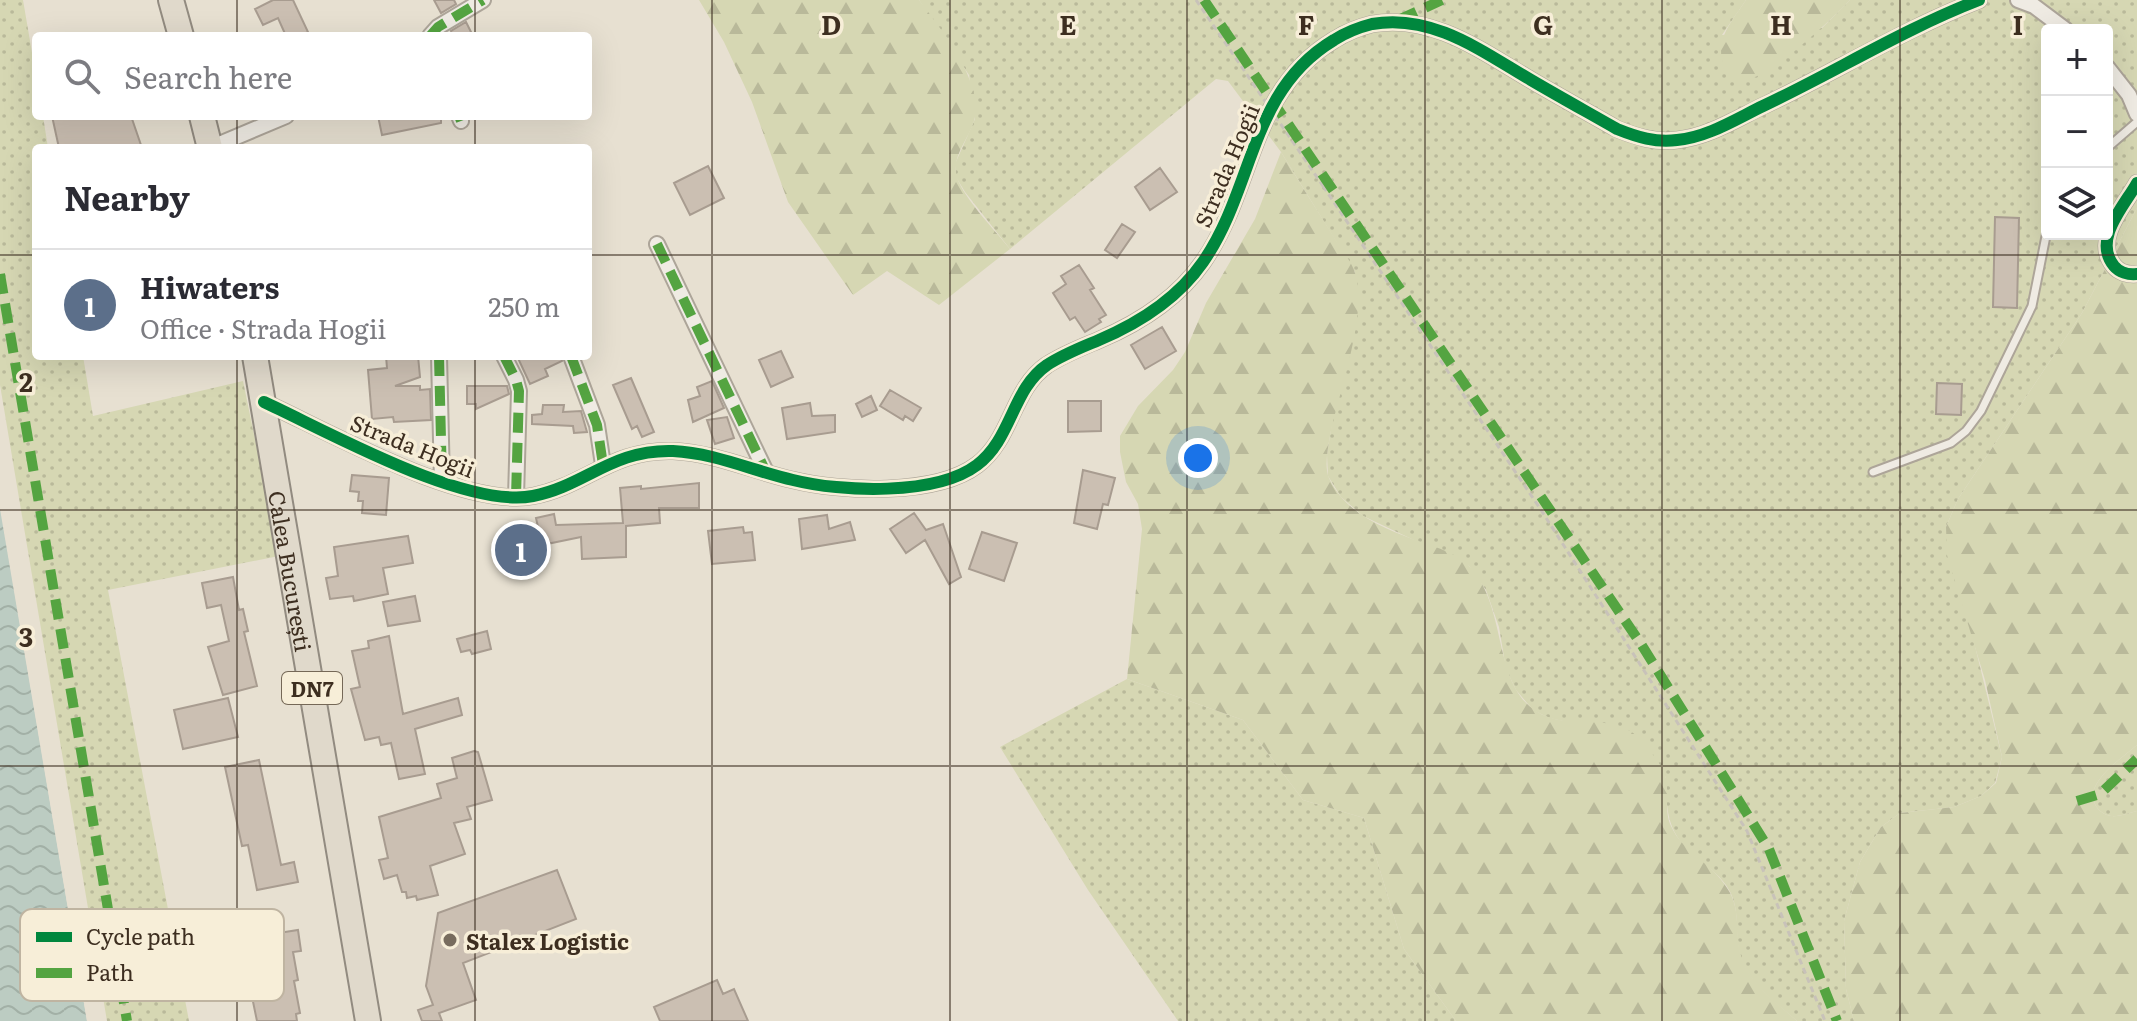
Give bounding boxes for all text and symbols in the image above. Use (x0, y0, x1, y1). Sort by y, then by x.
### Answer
text: D (821, 4, 841, 43)
text: E (1059, 4, 1077, 43)
text: F (1298, 4, 1314, 43)
text: G (1533, 4, 1553, 43)
text: H (1770, 4, 1792, 43)
text: I (2013, 4, 2023, 43)
map controls (2041, 24, 2113, 240)
button: + (2041, 24, 2113, 96)
search box (32, 32, 592, 120)
icon: search (60, 54, 104, 98)
text: Search here (124, 54, 292, 98)
button: − (2041, 96, 2113, 168)
street label: Strada Hogii (1185, 98, 1267, 232)
button: layers (2041, 168, 2113, 240)
text: Nearby (64, 171, 190, 221)
text: Hiwaters (140, 264, 280, 308)
text: 1 (85, 286, 95, 325)
text: 250 m (488, 286, 560, 325)
text: Office · Strada Hogii (140, 308, 386, 347)
text: 2 (19, 361, 33, 400)
street label: Strada Hogii (346, 405, 480, 485)
your location (1178, 438, 1218, 478)
street label: Calea București (262, 488, 321, 654)
pin: 1 (495, 520, 547, 580)
text: 3 (19, 616, 33, 655)
road number: DN7 (282, 672, 342, 704)
legend (20, 909, 284, 1001)
text: Cycle path (86, 919, 195, 952)
place label: Stalex Logistic (466, 924, 629, 957)
marker: Stalex Logistic (441, 931, 459, 949)
text: Path (86, 955, 134, 988)

